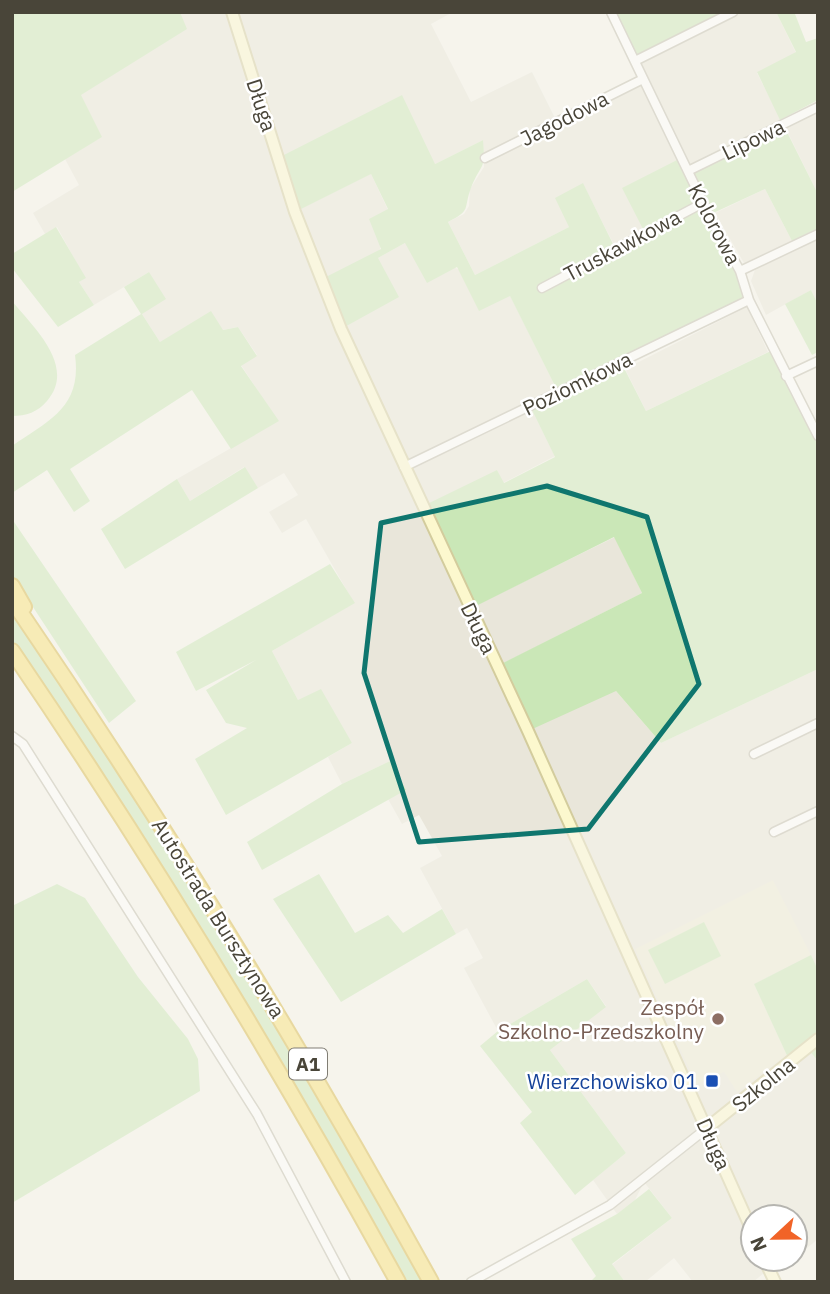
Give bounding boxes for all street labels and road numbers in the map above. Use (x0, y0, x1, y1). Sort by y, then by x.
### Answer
street label: Długa (240, 75, 284, 135)
street label: Jagodowa (515, 84, 613, 152)
street label: Lipowa (717, 112, 789, 166)
street label: Kolorowa (682, 178, 748, 270)
street label: Truskawkowa (559, 202, 685, 288)
street label: Poziomkowa (518, 344, 636, 422)
street label: Długa (455, 598, 503, 658)
street label: Autostrada Bursztynowa (146, 813, 292, 1023)
road number: A1 (289, 1048, 327, 1080)
street label: Szkolna (726, 1050, 800, 1118)
street label: Długa (690, 1114, 738, 1174)

